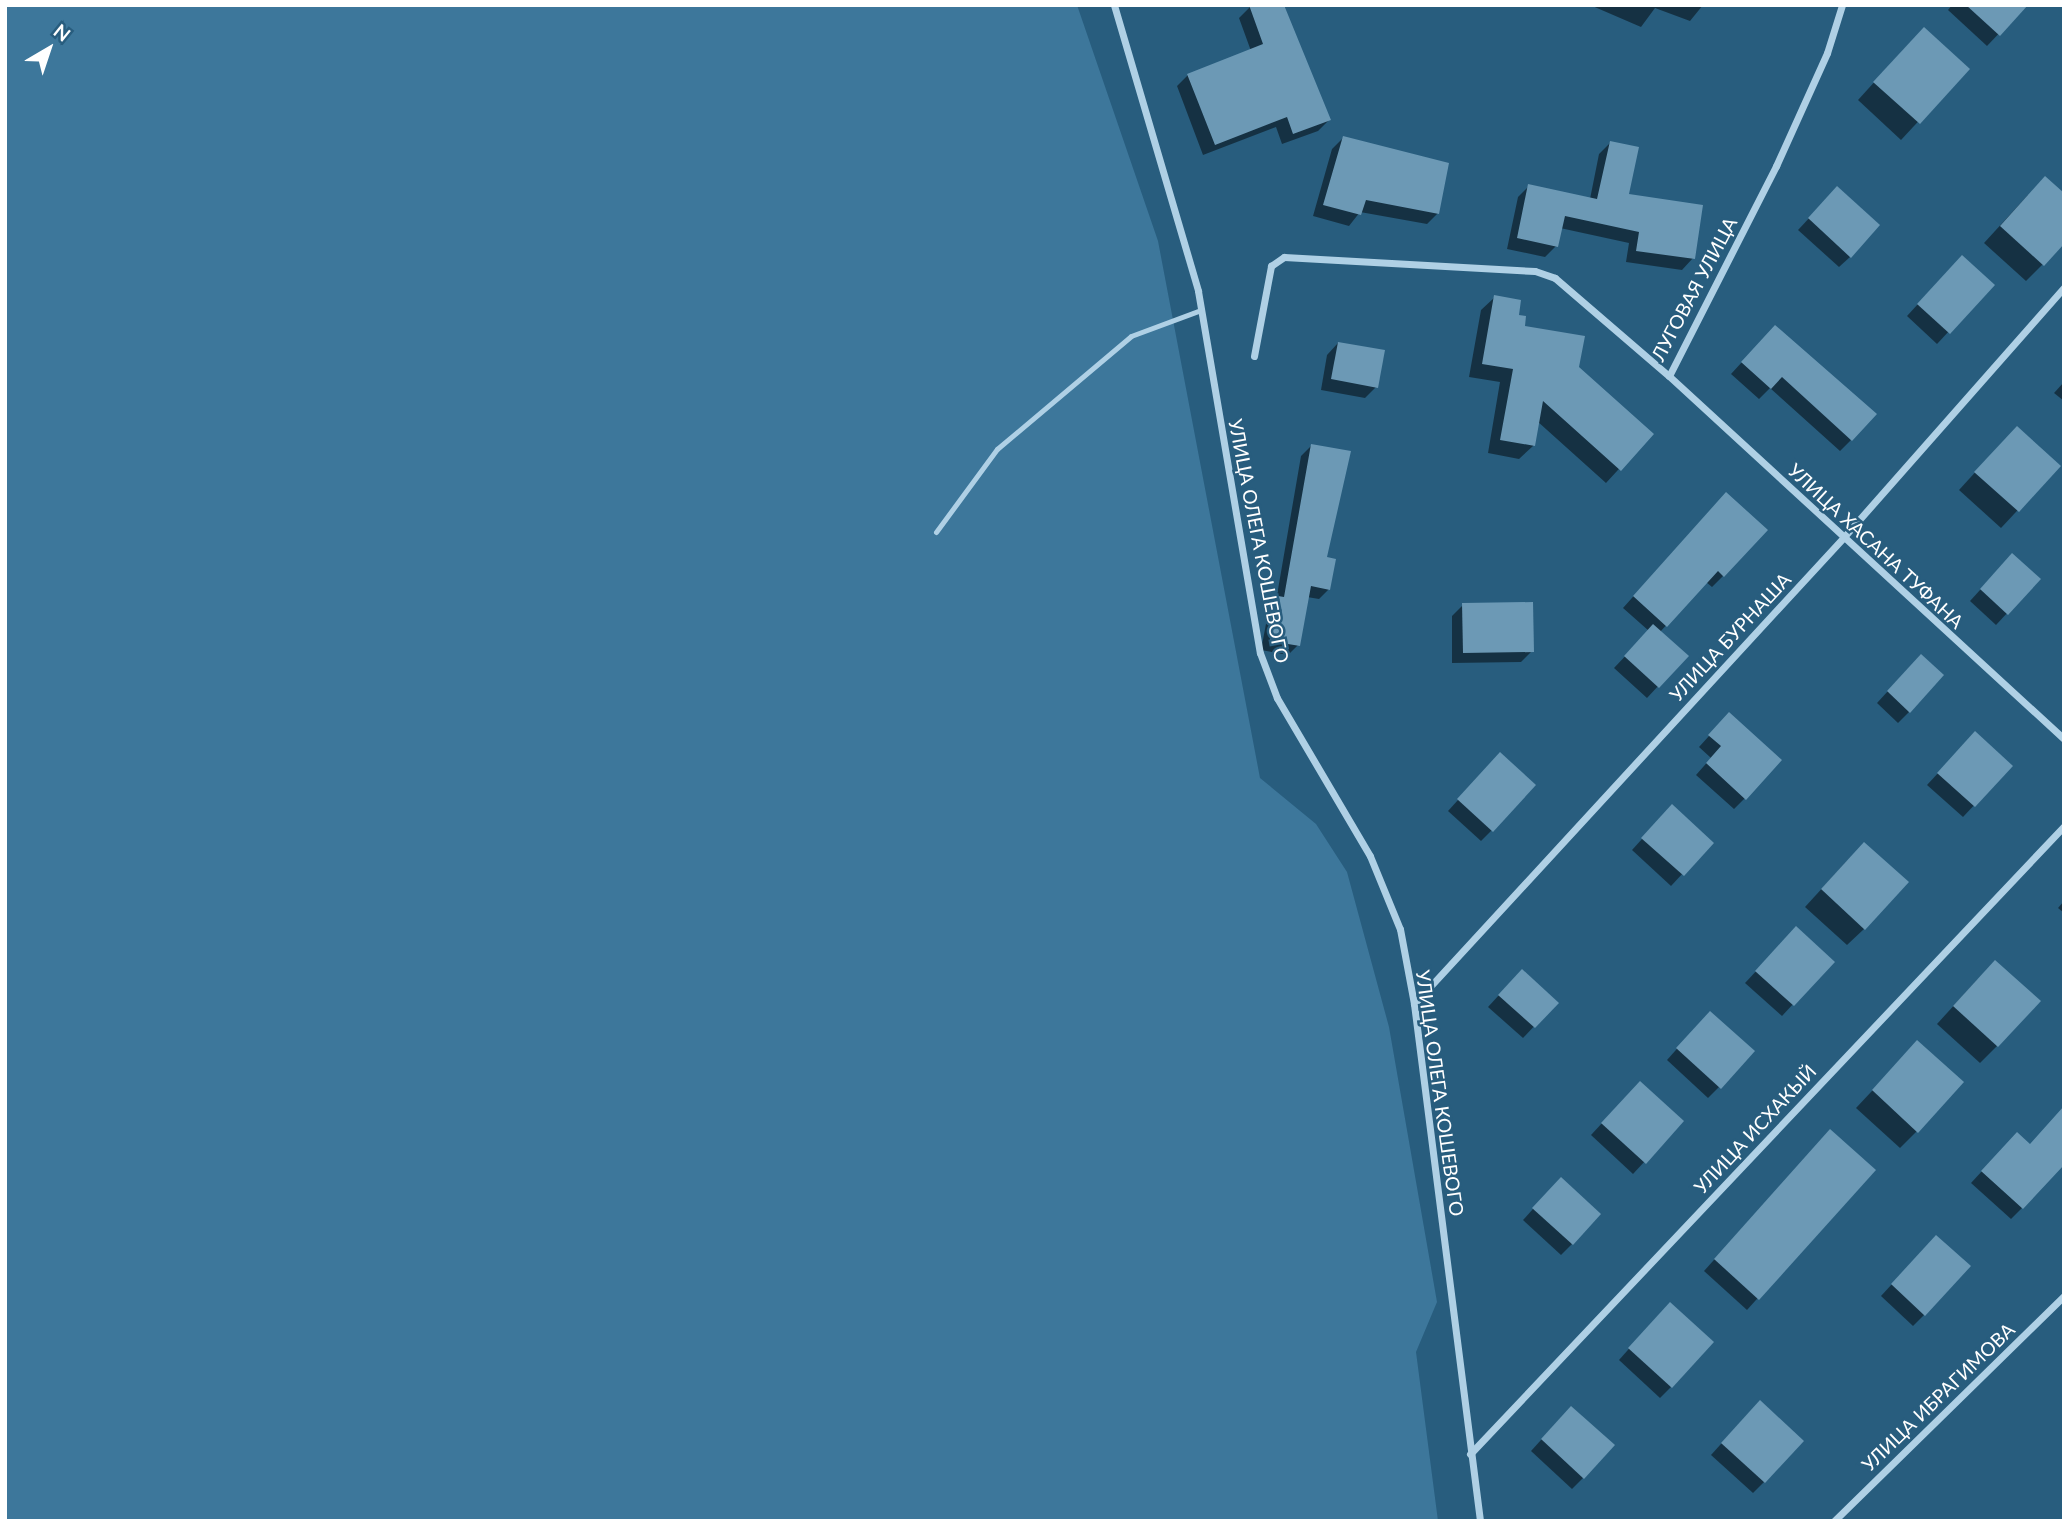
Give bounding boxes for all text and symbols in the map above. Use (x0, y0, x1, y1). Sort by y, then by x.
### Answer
north arrow (14, 14, 84, 84)
text: N (50, 19, 75, 46)
street label: ЛУГОВАЯ УЛИЦА (1646, 213, 1742, 365)
street label: УЛИЦА ОЛЕГА КОШЕВОГО (1224, 417, 1294, 665)
street label: УЛИЦА ХАСАНА ТУФАНА (1784, 459, 1968, 633)
street label: УЛИЦА БУРНАША (1665, 568, 1795, 706)
street label: УЛИЦА ОЛЕГА КОШЕВОГО (1411, 968, 1469, 1218)
street label: УЛИЦА ИСХАКЫЙ (1689, 1060, 1821, 1198)
street label: УЛИЦА ИБРАГИМОВА (1857, 1318, 2019, 1476)

